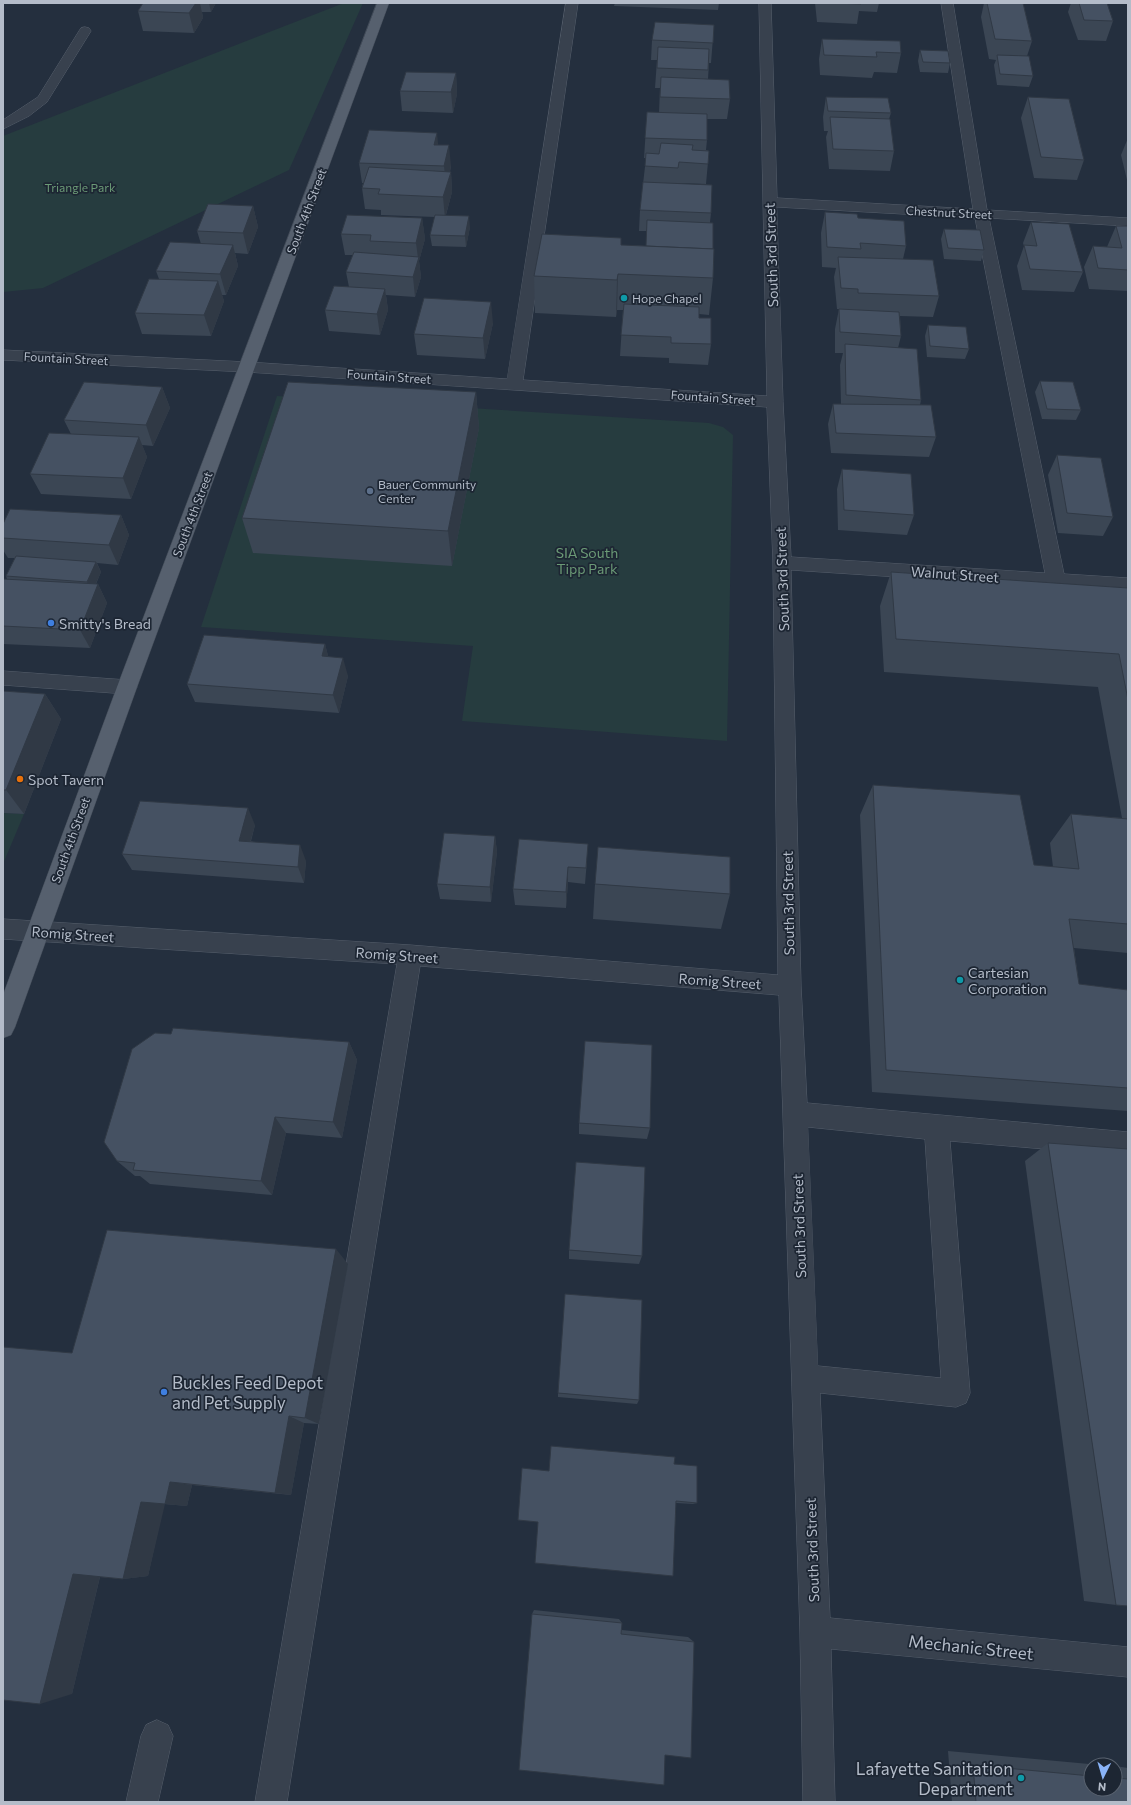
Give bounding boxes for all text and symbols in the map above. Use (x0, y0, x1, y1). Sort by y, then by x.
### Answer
street label: South 4th Street (283, 166, 329, 256)
park label: Triangle Park (44, 180, 116, 194)
street label: South 3rd Street (761, 202, 781, 308)
street label: Chestnut Street (905, 203, 993, 221)
place label: Hope Chapel (632, 291, 702, 305)
marker: Hope Chapel (619, 293, 629, 303)
street label: Fountain Street (23, 349, 109, 367)
street label: Fountain Street (346, 366, 432, 386)
street label: Fountain Street (670, 387, 756, 407)
street label: South 4th Street (169, 469, 215, 559)
place label: Bauer Community Center (378, 477, 476, 505)
marker: Bauer Community Center (365, 486, 375, 496)
street label: South 3rd Street (772, 526, 792, 632)
park label: SIA South Tipp Park (556, 544, 618, 577)
street label: Walnut Street (910, 562, 1000, 586)
place label: Smitty's Bread (59, 615, 151, 632)
marker: Smitty's Bread (46, 618, 56, 628)
place label: Spot Tavern (28, 771, 104, 788)
marker: Spot Tavern (15, 774, 25, 784)
street label: South 4th Street (48, 795, 92, 885)
street label: South 3rd Street (779, 850, 797, 955)
street label: Romig Street (31, 923, 115, 945)
street label: Romig Street (355, 944, 439, 966)
place label: Cartesian Corporation (968, 964, 1047, 997)
street label: Romig Street (678, 970, 762, 992)
marker: Cartesian Corporation (955, 975, 965, 985)
street label: South 3rd Street (789, 1173, 809, 1279)
place label: Buckles Feed Depot and Pet Supply (172, 1372, 323, 1413)
marker: Buckles Feed Depot and Pet Supply (159, 1387, 169, 1397)
street label: South 3rd Street (802, 1497, 822, 1603)
street label: Mechanic Street (907, 1630, 1035, 1664)
north arrow (1083, 1757, 1123, 1797)
place label: Lafayette Sanitation Department (856, 1758, 1013, 1799)
marker: Lafayette Sanitation Department (1016, 1773, 1026, 1783)
text: N (1097, 1781, 1107, 1794)

